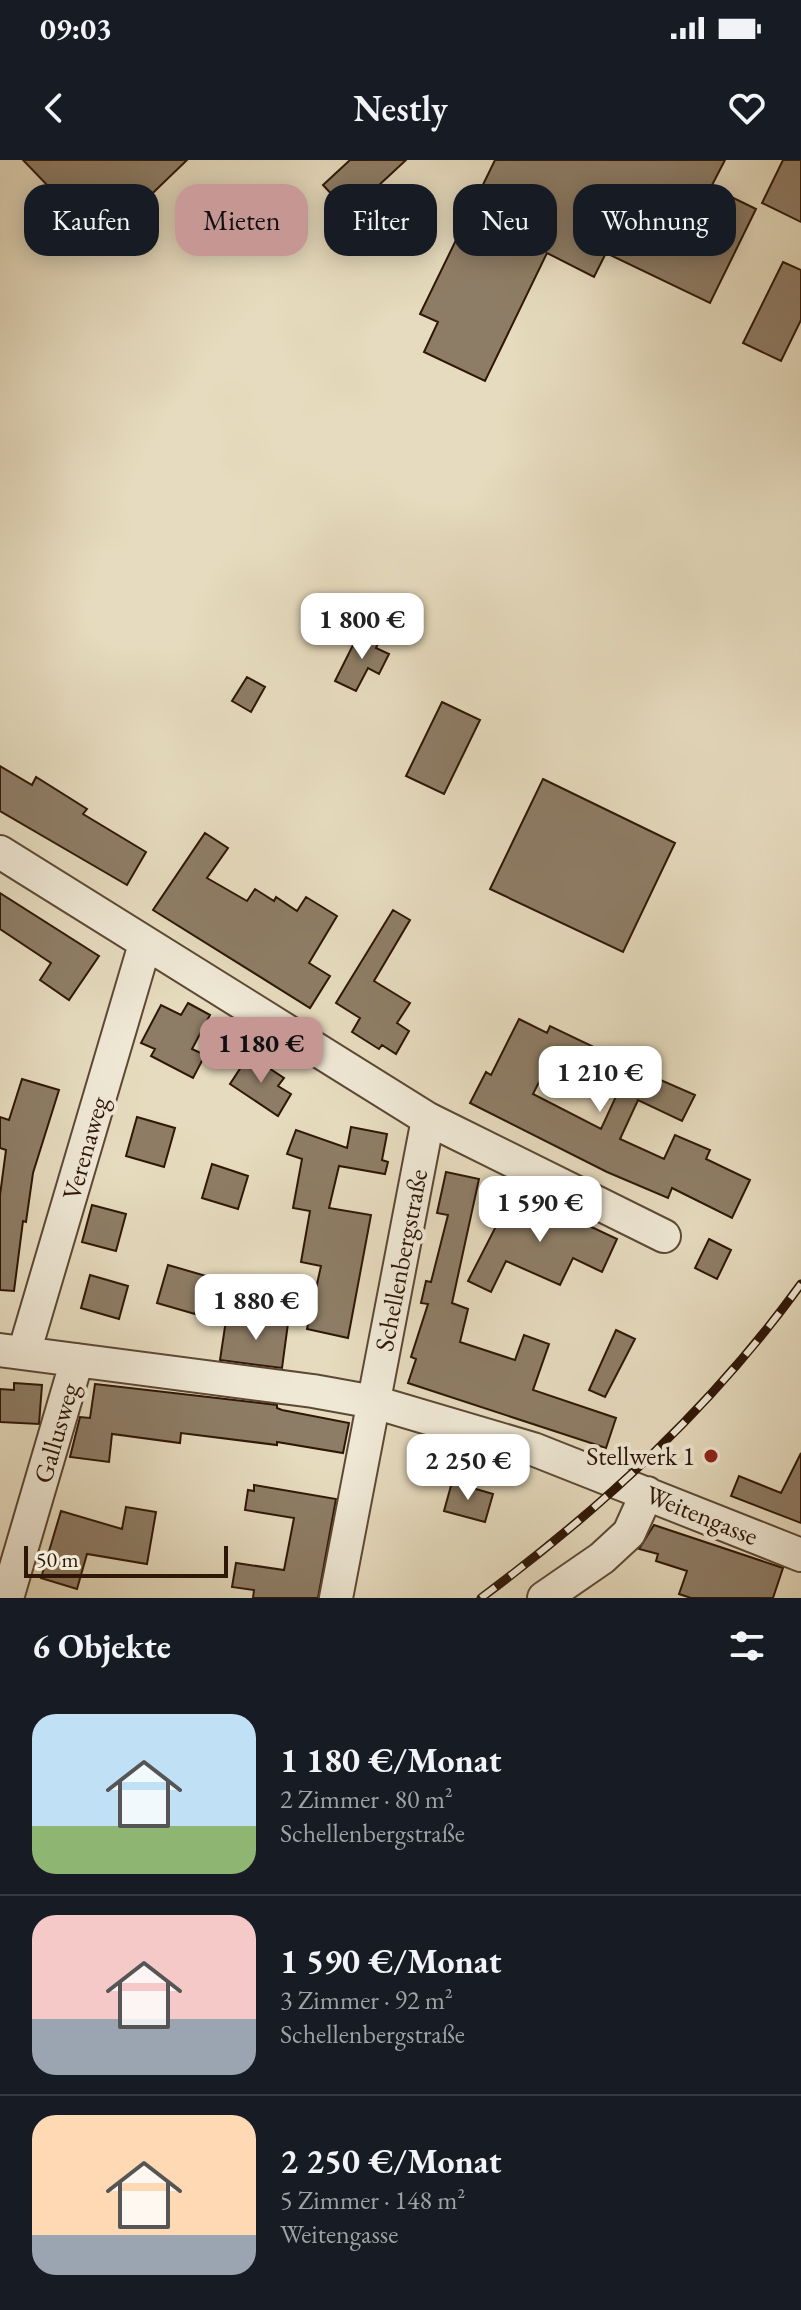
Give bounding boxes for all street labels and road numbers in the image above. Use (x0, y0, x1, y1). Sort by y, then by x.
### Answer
street label: Verenaweg (54, 1092, 116, 1204)
street label: Schellenbergstraße (367, 1166, 435, 1354)
street label: Gallusweg (26, 1378, 87, 1487)
street label: Weitengasse (641, 1477, 763, 1553)

